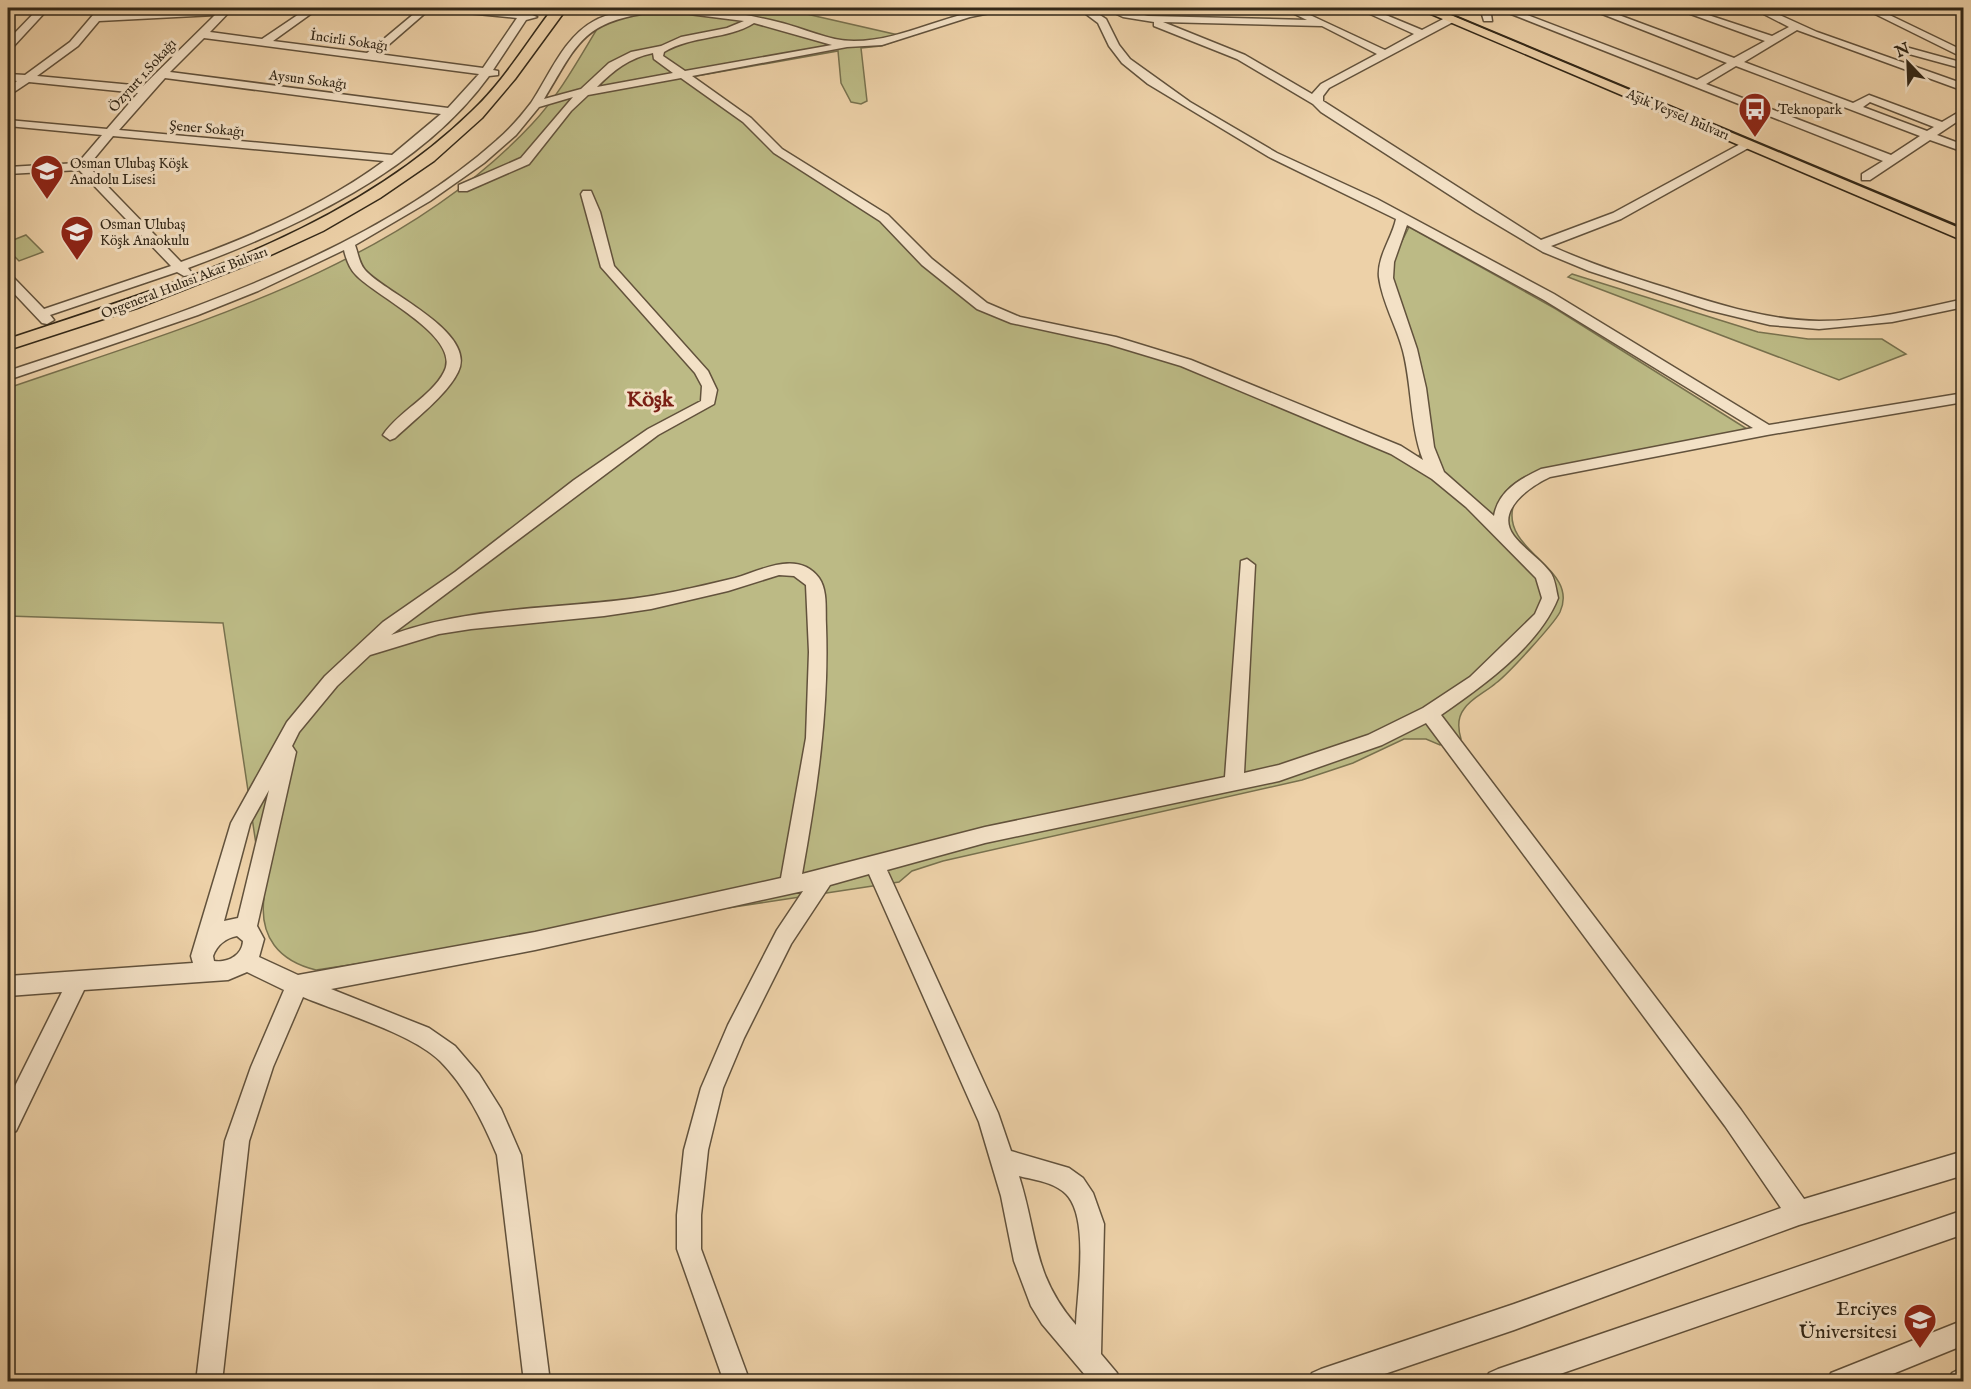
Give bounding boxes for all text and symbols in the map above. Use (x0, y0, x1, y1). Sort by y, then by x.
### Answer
street label: İncirli Sokağı (309, 27, 389, 55)
north arrow (1878, 33, 1938, 93)
street label: Özyurt 1.Sokağı (104, 34, 181, 116)
text: N (1892, 39, 1913, 63)
street label: Aysun Sokağı (267, 66, 348, 94)
street label: Aşık Veysel Bulvarı (1623, 85, 1732, 145)
bus stop icon: Teknopark (1737, 91, 1773, 138)
place label: Teknopark (1778, 101, 1843, 119)
street label: Şener Sokağı (169, 117, 245, 141)
school or university icon: Osman Ulubaş Köşk Anadolu Lisesi (29, 153, 65, 200)
place label: Osman Ulubaş Köşk Anadolu Lisesi (69, 155, 189, 189)
school or university icon: Osman Ulubaş Köşk Anaokulu (59, 214, 95, 261)
place label: Osman Ulubaş Köşk Anaokulu (100, 216, 189, 250)
street label: Orgeneral Hulusi Akar Bulvarı (98, 243, 270, 323)
district label: Köşk (626, 386, 675, 414)
place label: Erciyes Üniversitesi (1799, 1297, 1897, 1345)
school or university icon: Erciyes Üniversitesi (1902, 1302, 1938, 1349)

